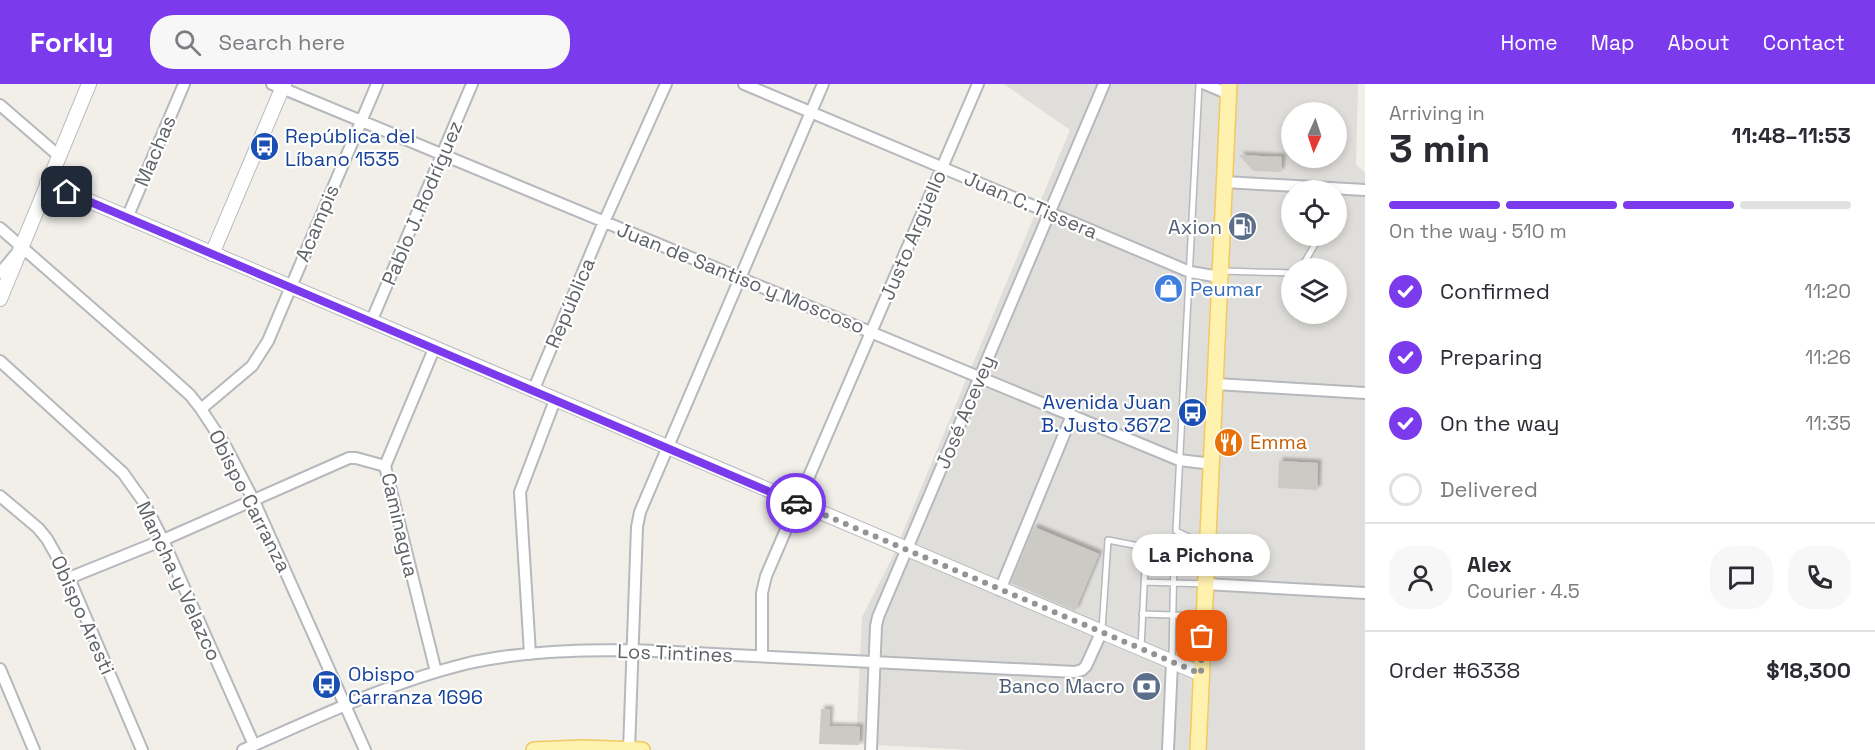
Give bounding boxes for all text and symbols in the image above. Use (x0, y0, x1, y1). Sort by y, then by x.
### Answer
search box (150, 15, 570, 69)
text: Forkly (30, 24, 114, 60)
icon: search (171, 26, 204, 59)
text: Search here (219, 28, 345, 56)
text: Home (1500, 29, 1558, 56)
text: Map (1591, 29, 1635, 56)
text: About (1668, 29, 1730, 56)
text: Contact (1763, 29, 1845, 56)
text: Arriving in (1389, 100, 1485, 126)
north arrow (1281, 102, 1347, 168)
map controls (1281, 102, 1347, 324)
street label: Machas (128, 112, 182, 190)
street label: Pablo J. Rodríguez (376, 117, 468, 289)
text: 11:48–11:53 (1731, 121, 1851, 149)
place label: República del Líbano 1535 (285, 123, 415, 172)
text: 3 min (1389, 124, 1490, 173)
bus stop icon: República del Líbano 1535 (248, 131, 280, 163)
street label: Juan C. Tissera (960, 165, 1102, 245)
pin (41, 166, 92, 217)
street label: Justo Argüello (874, 166, 952, 304)
icon: home (50, 175, 83, 208)
street label: Acampis (289, 180, 345, 266)
button: locate (1281, 180, 1347, 246)
fuel station icon: Axion (1227, 211, 1259, 243)
place label: Axion (1168, 214, 1222, 240)
street label: Juan de Santiso y Moscoso (613, 216, 869, 340)
text: On the way · 510 m (1389, 218, 1567, 244)
street label: República (539, 254, 601, 352)
button: layers (1281, 258, 1347, 324)
shop icon: Peumar (1153, 273, 1185, 305)
icon: check (1389, 275, 1422, 308)
place label: Peumar (1190, 276, 1262, 302)
text: Confirmed (1440, 277, 1550, 305)
text: 11:20 (1804, 278, 1851, 304)
icon: check (1389, 341, 1422, 374)
text: Preparing (1440, 343, 1542, 371)
text: 11:26 (1805, 344, 1851, 370)
street label: José Acevey (929, 351, 1001, 473)
place label: Avenida Juan B. Justo 3672 (1041, 389, 1171, 438)
bus stop icon: Avenida Juan B. Justo 3672 (1176, 397, 1208, 429)
icon: check (1389, 407, 1422, 440)
text: On the way (1440, 409, 1559, 437)
text: 11:35 (1805, 410, 1851, 436)
street label: Obispo Carranza (203, 425, 297, 577)
restaurant icon: Emma (1213, 426, 1245, 458)
place label: Emma (1250, 429, 1307, 455)
street label: Caminagua (375, 470, 425, 580)
courier (766, 473, 826, 533)
text: Delivered (1440, 475, 1538, 503)
icon: car (780, 487, 813, 520)
street label: Mancha y Velazco (131, 497, 227, 665)
callout: La Pichona (1133, 534, 1271, 576)
text: La Pichona (1148, 542, 1254, 568)
button: person (1389, 546, 1452, 609)
button: chat (1710, 546, 1773, 609)
button: phone (1788, 546, 1851, 609)
text: Alex (1467, 550, 1512, 578)
street label: Obispo Aresti (45, 551, 121, 679)
text: Courier · 4.5 (1467, 578, 1580, 604)
pin (1176, 610, 1227, 661)
icon: bag (1185, 619, 1218, 652)
street label: Los Tintines (617, 638, 733, 668)
text: Order #6338 (1389, 656, 1520, 684)
text: $18,300 (1766, 656, 1851, 684)
place label: Obispo Carranza 1696 (348, 661, 483, 710)
bus stop icon: Obispo Carranza 1696 (311, 669, 343, 701)
bank icon: Banco Macro (1130, 670, 1162, 702)
place label: Banco Macro (999, 673, 1125, 699)

